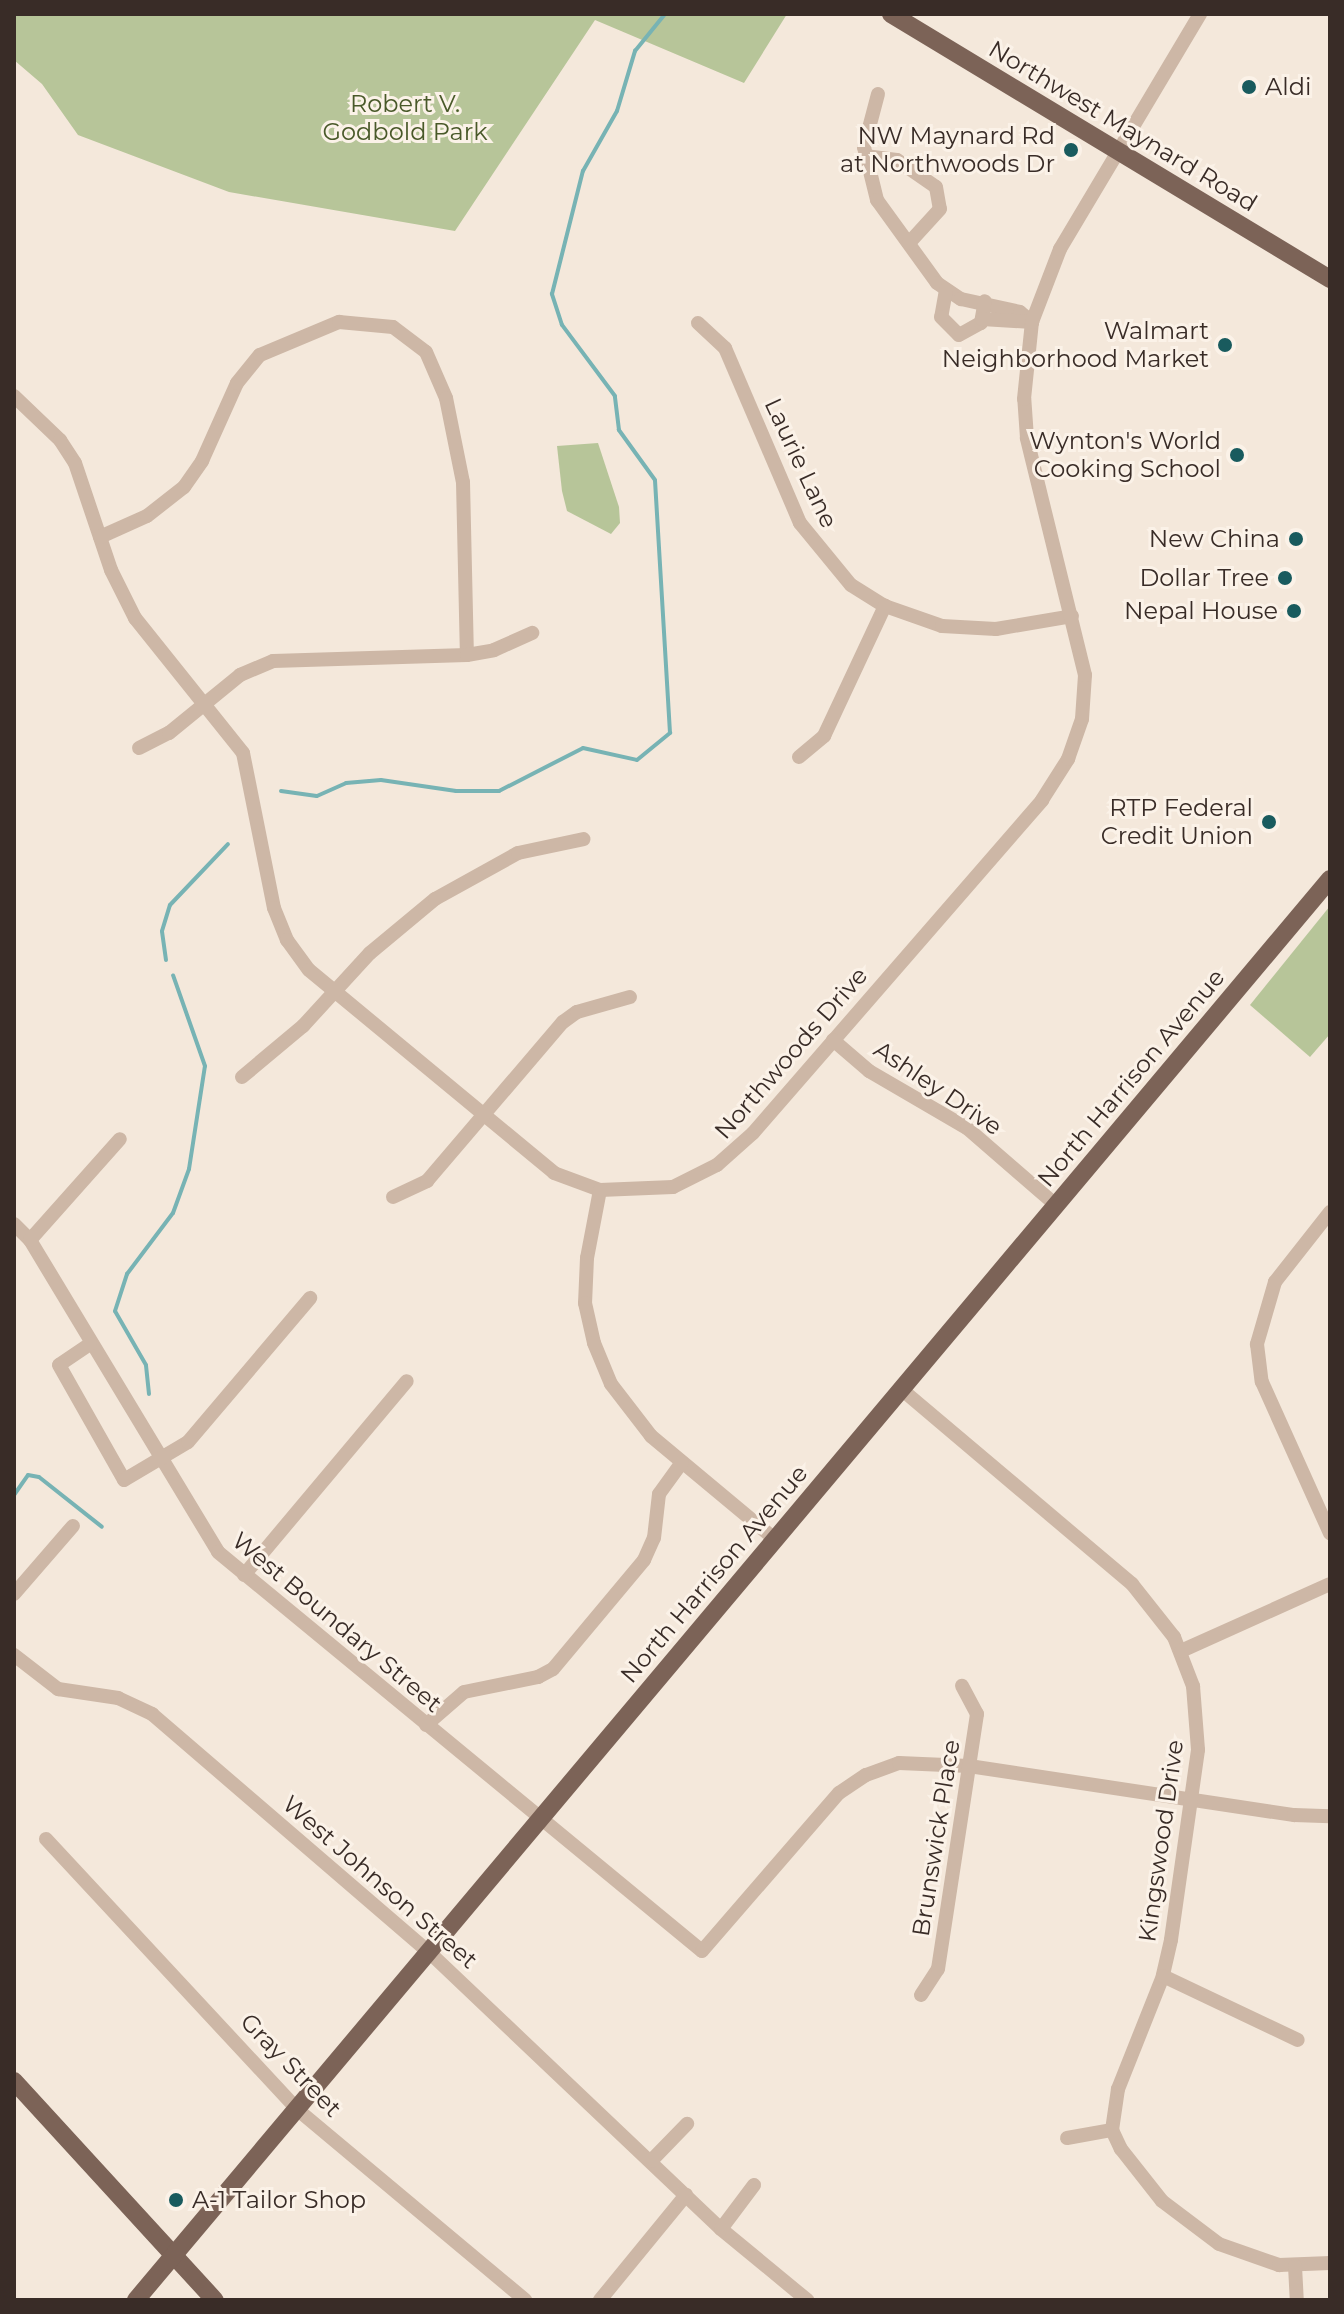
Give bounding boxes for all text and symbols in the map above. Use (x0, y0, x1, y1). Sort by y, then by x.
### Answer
street label: Northwest Maynard Road (984, 34, 1262, 218)
place label: Aldi (1265, 73, 1311, 101)
marker: Aldi (1240, 78, 1258, 96)
park label: Robert V. Godbold Park (322, 90, 488, 146)
place label: NW Maynard Rd at Northwoods Dr (840, 122, 1055, 178)
marker: NW Maynard Rd at Northwoods Dr (1062, 141, 1080, 159)
place label: Walmart Neighborhood Market (942, 317, 1209, 373)
marker: Walmart Neighborhood Market (1216, 336, 1234, 354)
street label: Laurie Lane (758, 393, 844, 533)
place label: Wynton's World Cooking School (1029, 427, 1221, 483)
marker: Wynton's World Cooking School (1228, 446, 1246, 464)
place label: New China (1149, 525, 1280, 553)
marker: New China (1287, 530, 1305, 548)
place label: Dollar Tree (1139, 564, 1269, 592)
marker: Dollar Tree (1276, 569, 1294, 587)
place label: Nepal House (1124, 597, 1278, 625)
marker: Nepal House (1285, 602, 1303, 620)
place label: RTP Federal Credit Union (1101, 794, 1253, 850)
marker: RTP Federal Credit Union (1260, 813, 1278, 831)
street label: Northwoods Drive (709, 961, 873, 1145)
street label: North Harrison Avenue (1031, 963, 1231, 1193)
street label: Ashley Drive (869, 1035, 1007, 1141)
street label: North Harrison Avenue (614, 1459, 814, 1689)
street label: West Boundary Street (226, 1526, 448, 1718)
street label: Brunswick Place (906, 1738, 966, 1938)
street label: Kingswood Drive (1133, 1738, 1189, 1944)
street label: West Johnson Street (277, 1789, 483, 1975)
street label: Gray Street (235, 2007, 347, 2123)
place label: A-1 Tailor Shop (192, 2186, 366, 2214)
marker: A-1 Tailor Shop (167, 2191, 185, 2209)

